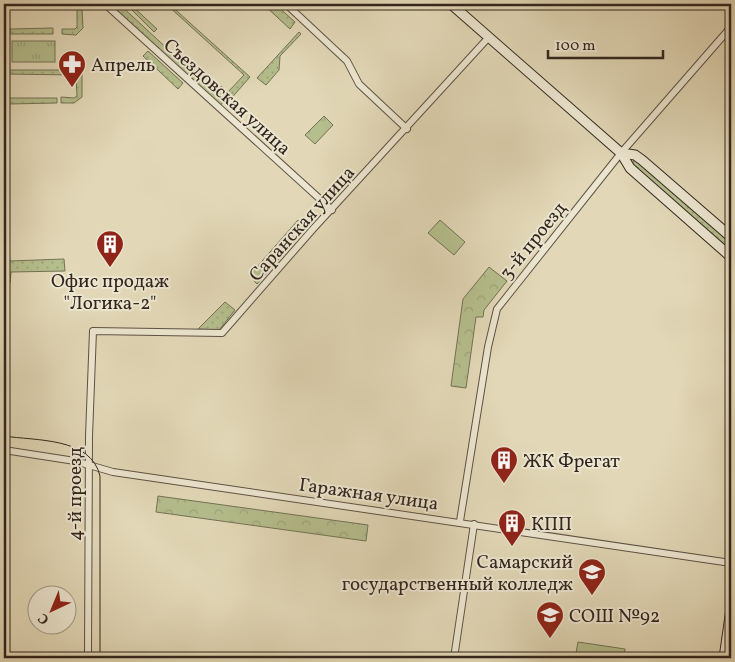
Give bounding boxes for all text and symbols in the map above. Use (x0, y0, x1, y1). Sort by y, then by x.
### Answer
scale bar (548, 28, 662, 60)
street label: Съездовская улица (157, 33, 296, 162)
text: 100 m (555, 36, 595, 57)
pharmacy icon: Апрель (57, 49, 87, 88)
place label: Апрель (91, 53, 155, 79)
street label: Саранская улица (244, 161, 361, 288)
street label: 3-й проезд (494, 197, 573, 286)
building icon: Офис продаж "Логика-2" (95, 229, 125, 268)
place label: Офис продаж "Логика-2" (51, 269, 169, 317)
building icon: ЖК Фрегат (489, 445, 519, 484)
street label: 4-й проезд (63, 447, 89, 541)
place label: ЖК Фрегат (523, 449, 620, 475)
street label: Гаражная улица (297, 472, 440, 518)
building icon: КПП (497, 508, 527, 547)
place label: КПП (531, 512, 572, 538)
place label: Самарский государственный колледж (342, 550, 573, 598)
school or university icon: Самарский государственный колледж (577, 557, 607, 596)
north arrow (28, 584, 78, 634)
school or university icon: СОШ №92 (535, 600, 565, 639)
place label: СОШ №92 (569, 604, 660, 630)
text: С (34, 608, 54, 628)

